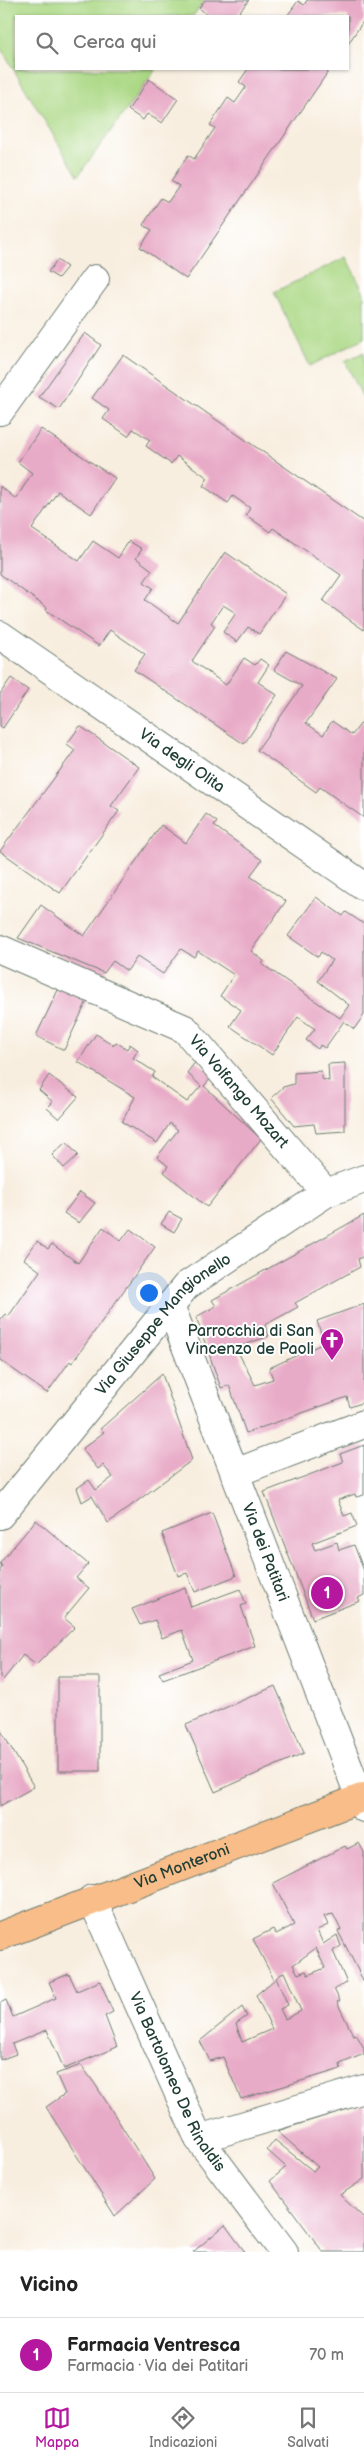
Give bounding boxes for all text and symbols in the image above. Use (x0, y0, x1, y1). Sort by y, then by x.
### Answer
search box (15, 15, 349, 70)
icon: search (33, 29, 61, 57)
text: Cerca qui (73, 31, 156, 54)
street label: Via degli Olita (136, 724, 228, 797)
street label: Via Volfango Mozart (185, 1031, 293, 1152)
street label: Via Giuseppe Mangionello (92, 1249, 235, 1399)
your location (136, 1280, 162, 1306)
place label: Parrocchia di San Vincenzo de Paoli (186, 1322, 314, 1359)
church icon: Parrocchia di San Vincenzo de Paoli (319, 1327, 345, 1361)
street label: Via dei Patitari (238, 1500, 293, 1604)
pin: 1 (311, 1574, 343, 1612)
street label: Via Monteroni (132, 1840, 232, 1893)
street label: Via Bartolomeo De Rinaldis (125, 1989, 230, 2175)
text: Vicino (20, 2272, 78, 2297)
text: Farmacia Ventresca (67, 2334, 240, 2357)
text: 1 (33, 2346, 39, 2365)
text: 70 m (309, 2346, 344, 2365)
text: Farmacia · Via dei Patitari (67, 2357, 248, 2376)
tab: Mappa (35, 2404, 79, 2451)
tab: Indicazioni (149, 2404, 217, 2451)
tab: Salvati (287, 2404, 329, 2451)

